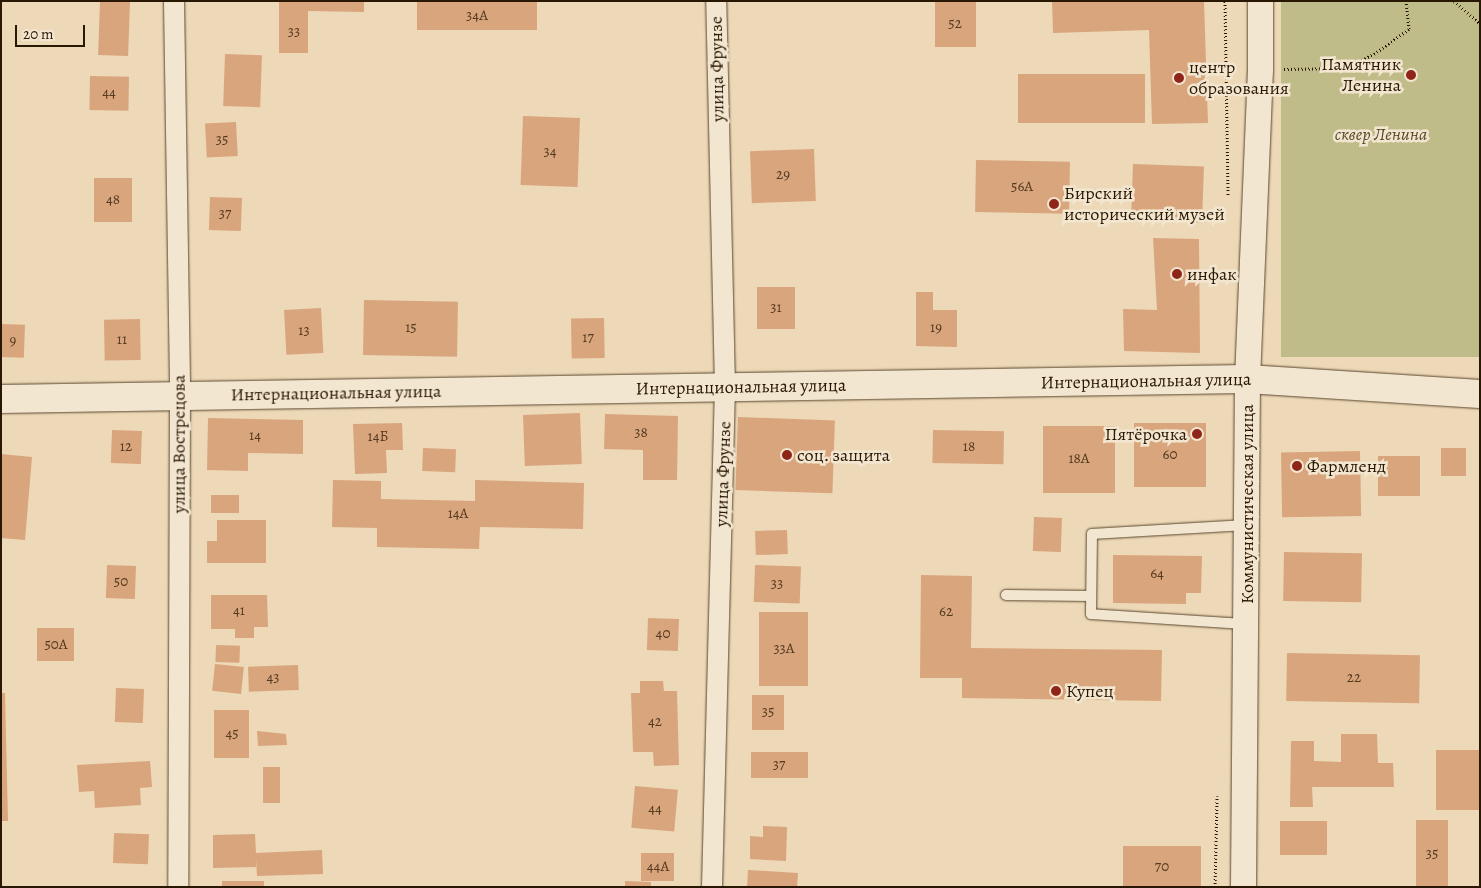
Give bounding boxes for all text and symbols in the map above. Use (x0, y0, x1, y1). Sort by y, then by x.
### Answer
house number: 34А (466, 7, 488, 25)
scale bar (18, 15, 88, 47)
house number: 52 (948, 15, 962, 33)
street label: улица Фрунзе (705, 16, 729, 122)
house number: 33 (288, 23, 300, 41)
text: 20 m (23, 24, 54, 44)
place label: Памятник Ленина (1321, 54, 1401, 96)
place label: центр образования (1189, 57, 1289, 100)
marker: Памятник Ленина (1405, 69, 1417, 81)
marker: центр образования (1173, 72, 1185, 84)
house number: 44 (102, 84, 116, 102)
park label: сквер Ленина (1335, 123, 1427, 145)
house number: 35 (216, 131, 228, 149)
house number: 34 (543, 143, 557, 161)
house number: 29 (776, 166, 790, 184)
house number: 56А (1011, 178, 1033, 196)
place label: Бирский исторический музей (1064, 183, 1225, 225)
house number: 48 (106, 191, 120, 209)
marker: Бирский исторический музей (1048, 198, 1060, 210)
house number: 37 (219, 205, 231, 223)
place label: инфак (1187, 263, 1237, 285)
marker: инфак (1171, 268, 1183, 280)
house number: 31 (770, 299, 782, 317)
house number: 15 (405, 319, 417, 337)
house number: 19 (930, 319, 942, 337)
house number: 13 (298, 322, 310, 340)
house number: 17 (582, 329, 594, 347)
house number: 11 (117, 331, 127, 349)
house number: 9 (10, 332, 16, 350)
street label: Интернациональная улица (1041, 368, 1251, 394)
street label: Интернациональная улица (636, 374, 846, 400)
street label: улица Вострецова (168, 375, 190, 513)
street label: Интернациональная улица (231, 380, 441, 406)
street label: Коммунистическая улица (1236, 404, 1258, 604)
street label: улица Фрунзе (710, 421, 736, 527)
place label: Пятёрочка (1105, 423, 1187, 445)
house number: 38 (634, 424, 648, 442)
house number: 14 (249, 427, 261, 445)
house number: 14Б (368, 428, 388, 446)
marker: Пятёрочка (1191, 428, 1203, 440)
house number: 12 (120, 438, 132, 456)
house number: 18 (963, 438, 975, 456)
place label: соц. защита (797, 444, 890, 466)
house number: 60 (1163, 446, 1177, 464)
marker: соц. защита (781, 449, 793, 461)
house number: 18А (1068, 450, 1090, 468)
place label: Фармленд (1307, 455, 1386, 477)
marker: Фармленд (1291, 460, 1303, 472)
house number: 14А (448, 505, 468, 523)
house number: 64 (1150, 565, 1164, 583)
house number: 50 (114, 573, 128, 591)
house number: 33 (771, 575, 783, 593)
house number: 41 (233, 602, 245, 620)
house number: 62 (939, 603, 953, 621)
house number: 40 (656, 625, 670, 643)
house number: 50А (44, 636, 68, 654)
house number: 33А (773, 640, 795, 658)
house number: 43 (266, 669, 280, 687)
house number: 22 (1347, 669, 1361, 687)
place label: Купец (1066, 680, 1114, 702)
marker: Купец (1050, 685, 1062, 697)
house number: 35 (762, 703, 774, 721)
house number: 42 (648, 713, 662, 731)
house number: 45 (225, 725, 239, 743)
house number: 37 (773, 756, 785, 774)
house number: 44 (648, 800, 662, 818)
house number: 35 (1426, 845, 1438, 863)
house number: 44А (647, 858, 669, 876)
house number: 70 (1155, 858, 1169, 876)

